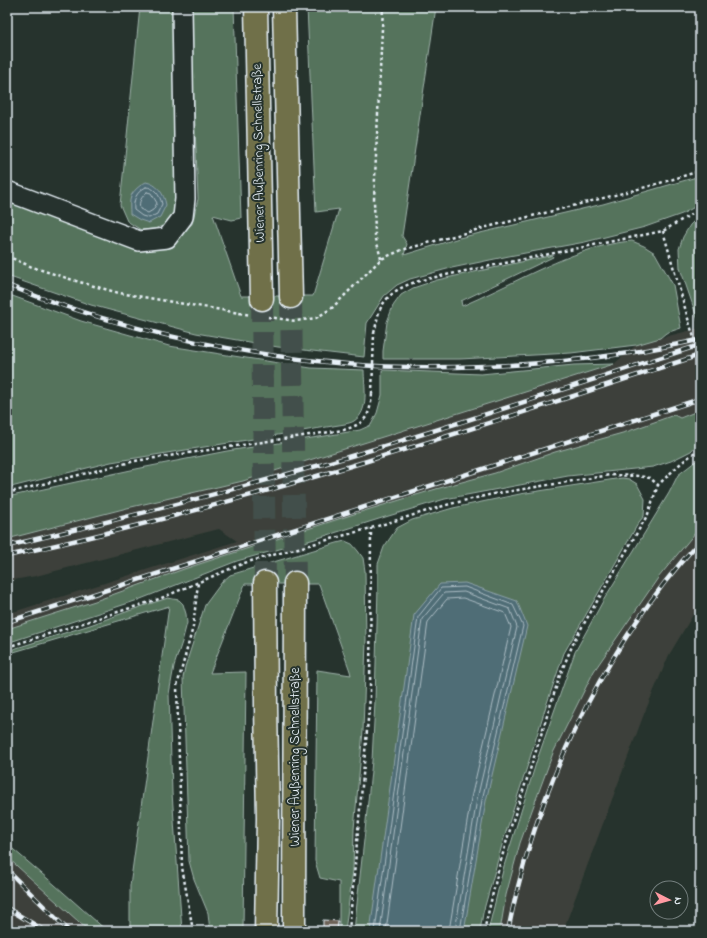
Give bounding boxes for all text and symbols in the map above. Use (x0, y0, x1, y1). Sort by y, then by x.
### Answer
street label: Wiener Außenring Schnellstraße (247, 63, 272, 243)
street label: Wiener Außenring Schnellstraße (285, 667, 307, 847)
north arrow (649, 880, 689, 920)
text: N (670, 896, 686, 905)

